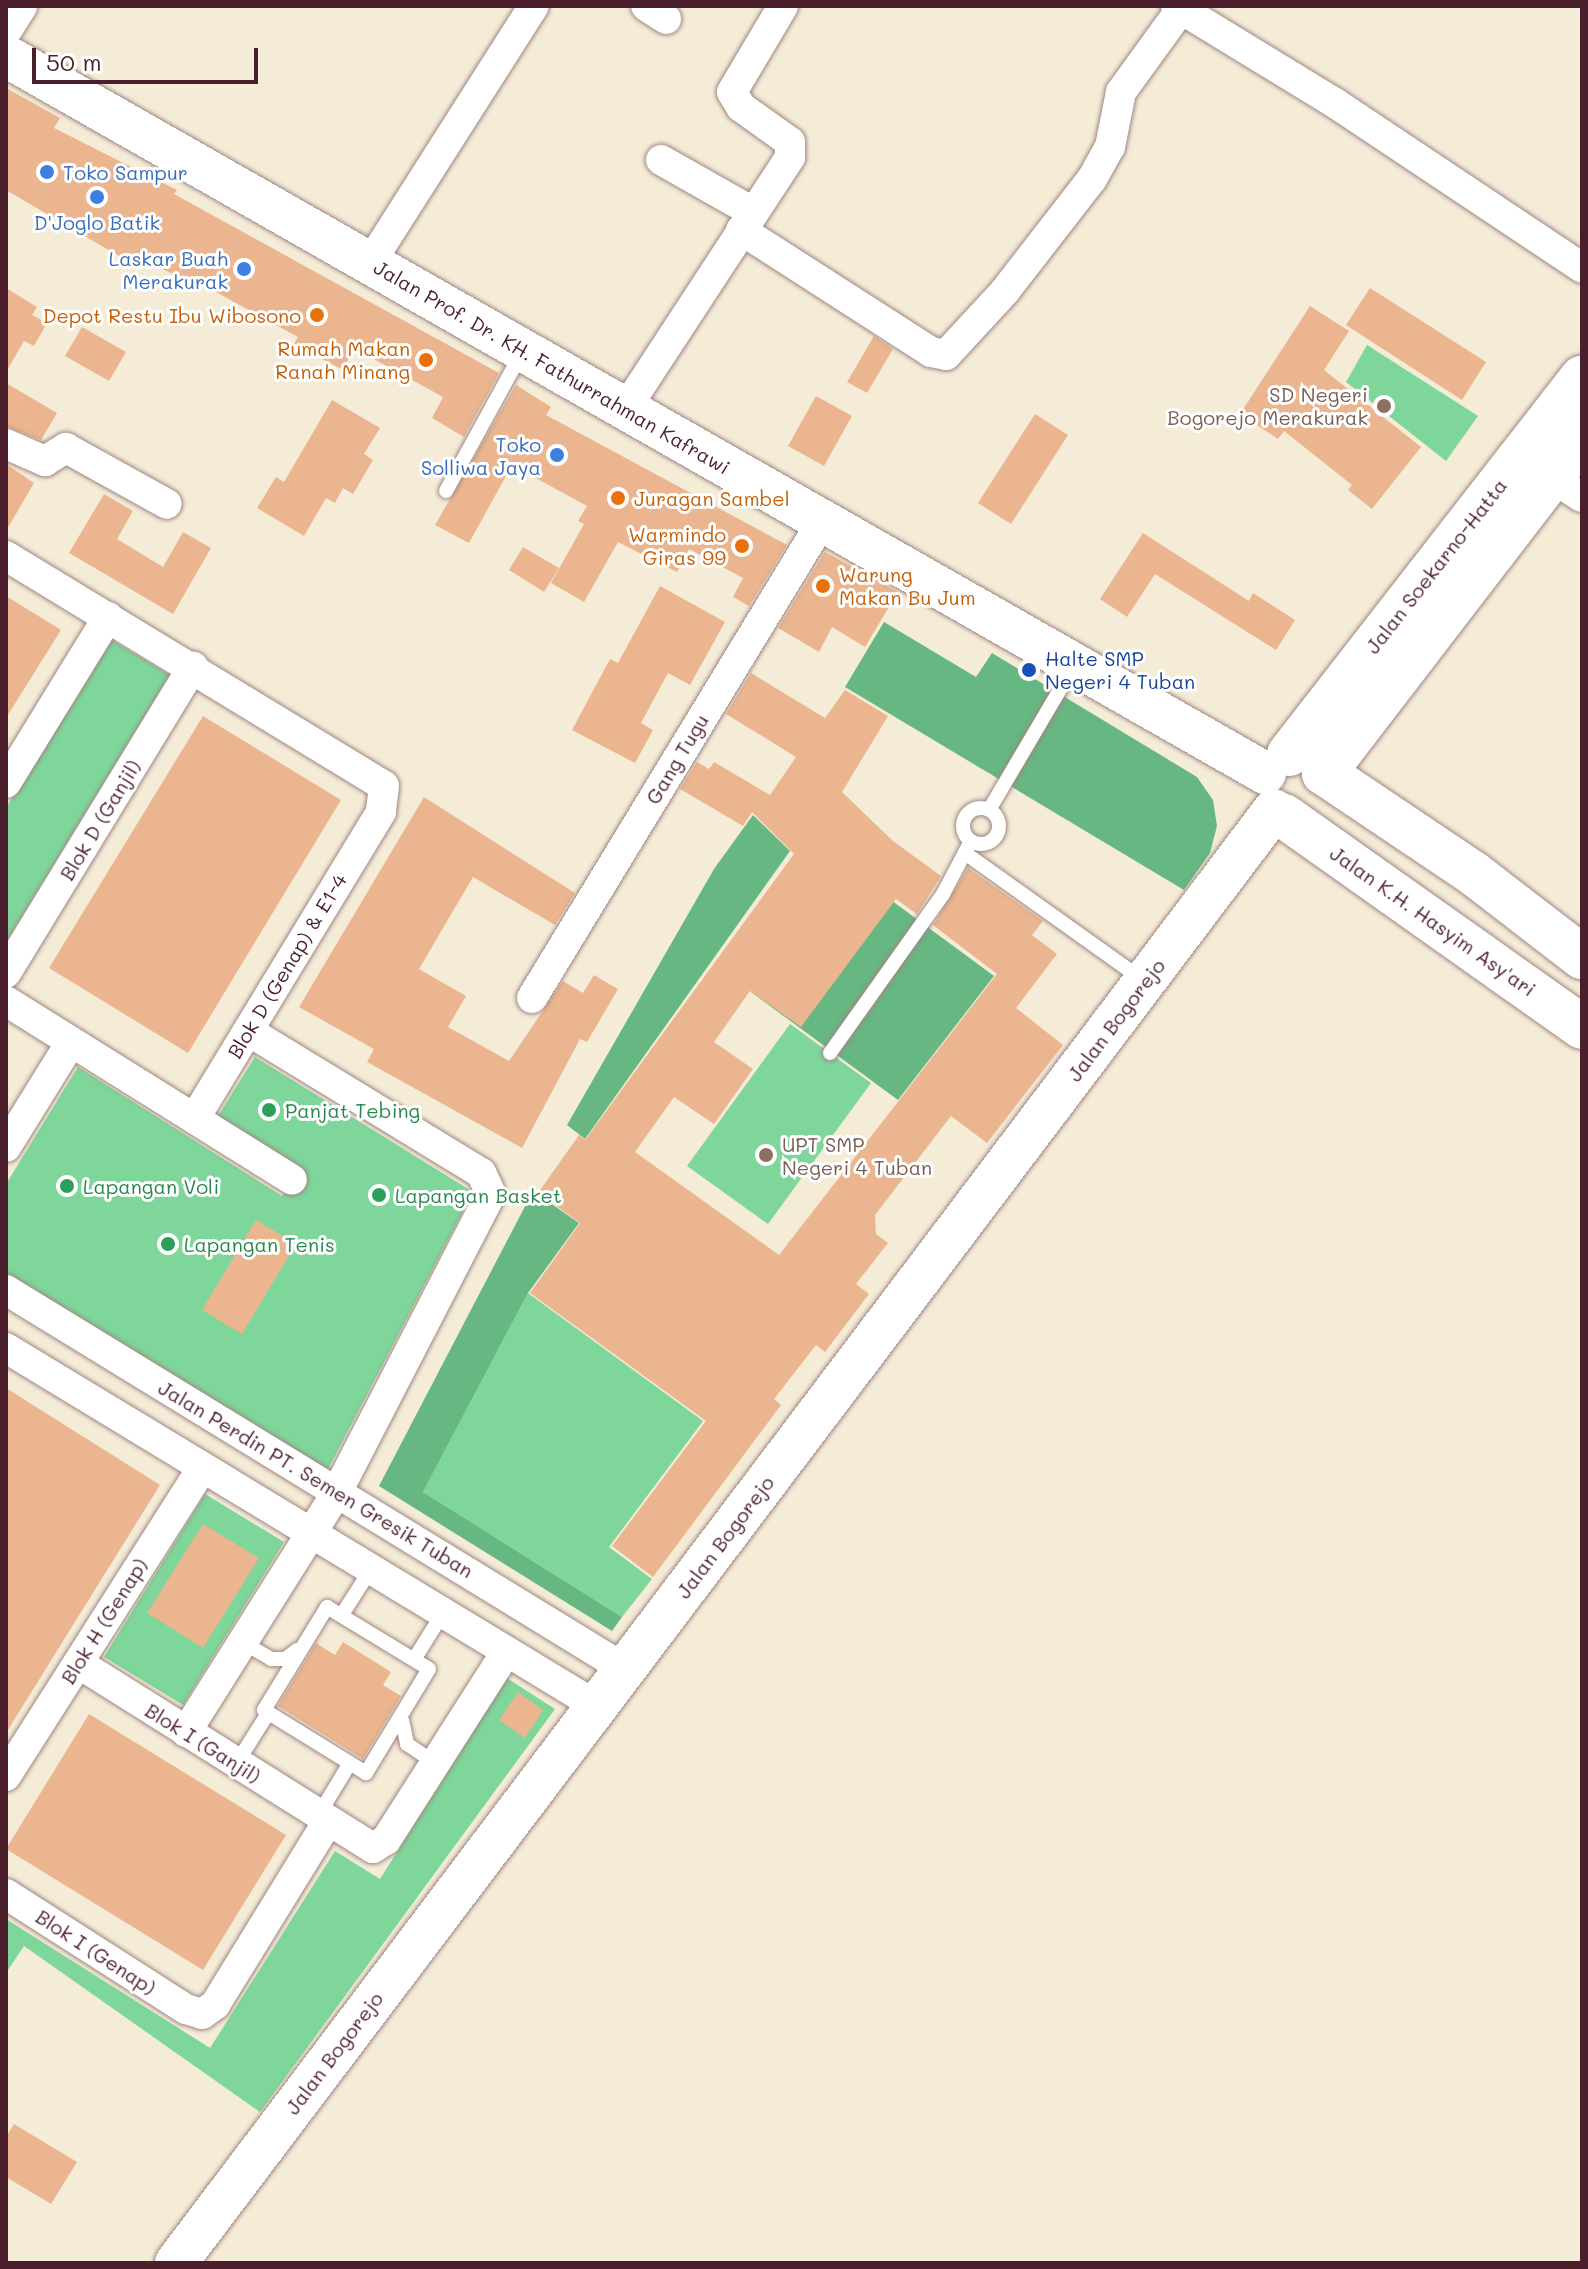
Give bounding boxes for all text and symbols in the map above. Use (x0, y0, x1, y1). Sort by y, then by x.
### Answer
scale bar (36, 32, 262, 82)
text: 50 m (46, 46, 102, 77)
place label: Toko Sampur (63, 160, 188, 184)
marker: Toko Sampur (38, 163, 56, 181)
marker: D'Joglo Batik (88, 188, 106, 206)
place label: D'Joglo Batik (34, 210, 160, 234)
place label: Laskar Buah Merakurak (109, 246, 228, 293)
street label: Jalan Prof. Dr. KH. Fathurrahman Kafrawi (370, 255, 734, 479)
marker: Laskar Buah Merakurak (235, 260, 253, 278)
place label: Depot Restu Ibu Wibosono (43, 303, 301, 327)
marker: Depot Restu Ibu Wibosono (308, 306, 326, 324)
place label: Rumah Makan Ranah Minang (275, 336, 410, 383)
marker: Rumah Makan Ranah Minang (417, 351, 435, 369)
place label: SD Negeri Bogorejo Merakurak (1167, 382, 1368, 429)
marker: SD Negeri Bogorejo Merakurak (1375, 397, 1393, 415)
place label: Toko Solliwa Jaya (421, 432, 541, 479)
marker: Toko Solliwa Jaya (548, 446, 566, 464)
street label: Jalan Soekarno-Hatta (1360, 474, 1512, 658)
place label: Juragan Sambel (634, 486, 790, 510)
marker: Juragan Sambel (609, 489, 627, 507)
place label: Warmindo Giras 99 (628, 522, 726, 569)
marker: Warmindo Giras 99 (733, 537, 751, 555)
place label: Warung Makan Bu Jum (839, 562, 976, 609)
marker: Warung Makan Bu Jum (814, 577, 832, 595)
place label: Halte SMP Negeri 4 Tuban (1045, 646, 1195, 693)
marker: Halte SMP Negeri 4 Tuban (1020, 661, 1038, 679)
street label: Gang Tugu (641, 710, 713, 808)
street label: Blok D (Ganjil) (55, 755, 145, 885)
street label: Jalan K.H. Hasyim Asy'ari (1326, 841, 1540, 1001)
street label: Blok D (Genap) & E1-4 (222, 869, 352, 1063)
street label: Jalan Bogorejo (1062, 954, 1170, 1086)
place label: Panjat Tebing (285, 1098, 420, 1122)
marker: Panjat Tebing (260, 1101, 278, 1119)
place label: UPT SMP Negeri 4 Tuban (782, 1132, 932, 1179)
marker: UPT SMP Negeri 4 Tuban (757, 1146, 775, 1164)
place label: Lapangan Voli (83, 1174, 219, 1198)
marker: Lapangan Voli (58, 1177, 76, 1195)
place label: Lapangan Basket (395, 1183, 562, 1207)
marker: Lapangan Basket (370, 1186, 388, 1204)
place label: Lapangan Tenis (184, 1232, 335, 1256)
marker: Lapangan Tenis (159, 1235, 177, 1253)
street label: Jalan Perdin PT. Semen Gresik Tuban (154, 1375, 478, 1583)
street label: Jalan Bogorejo (671, 1471, 779, 1603)
street label: Blok H (Genap) (56, 1554, 152, 1688)
street label: Blok I (Ganjil) (141, 1698, 265, 1788)
street label: Blok I (Genap) (32, 1904, 160, 2000)
street label: Jalan Bogorejo (280, 1987, 388, 2119)

